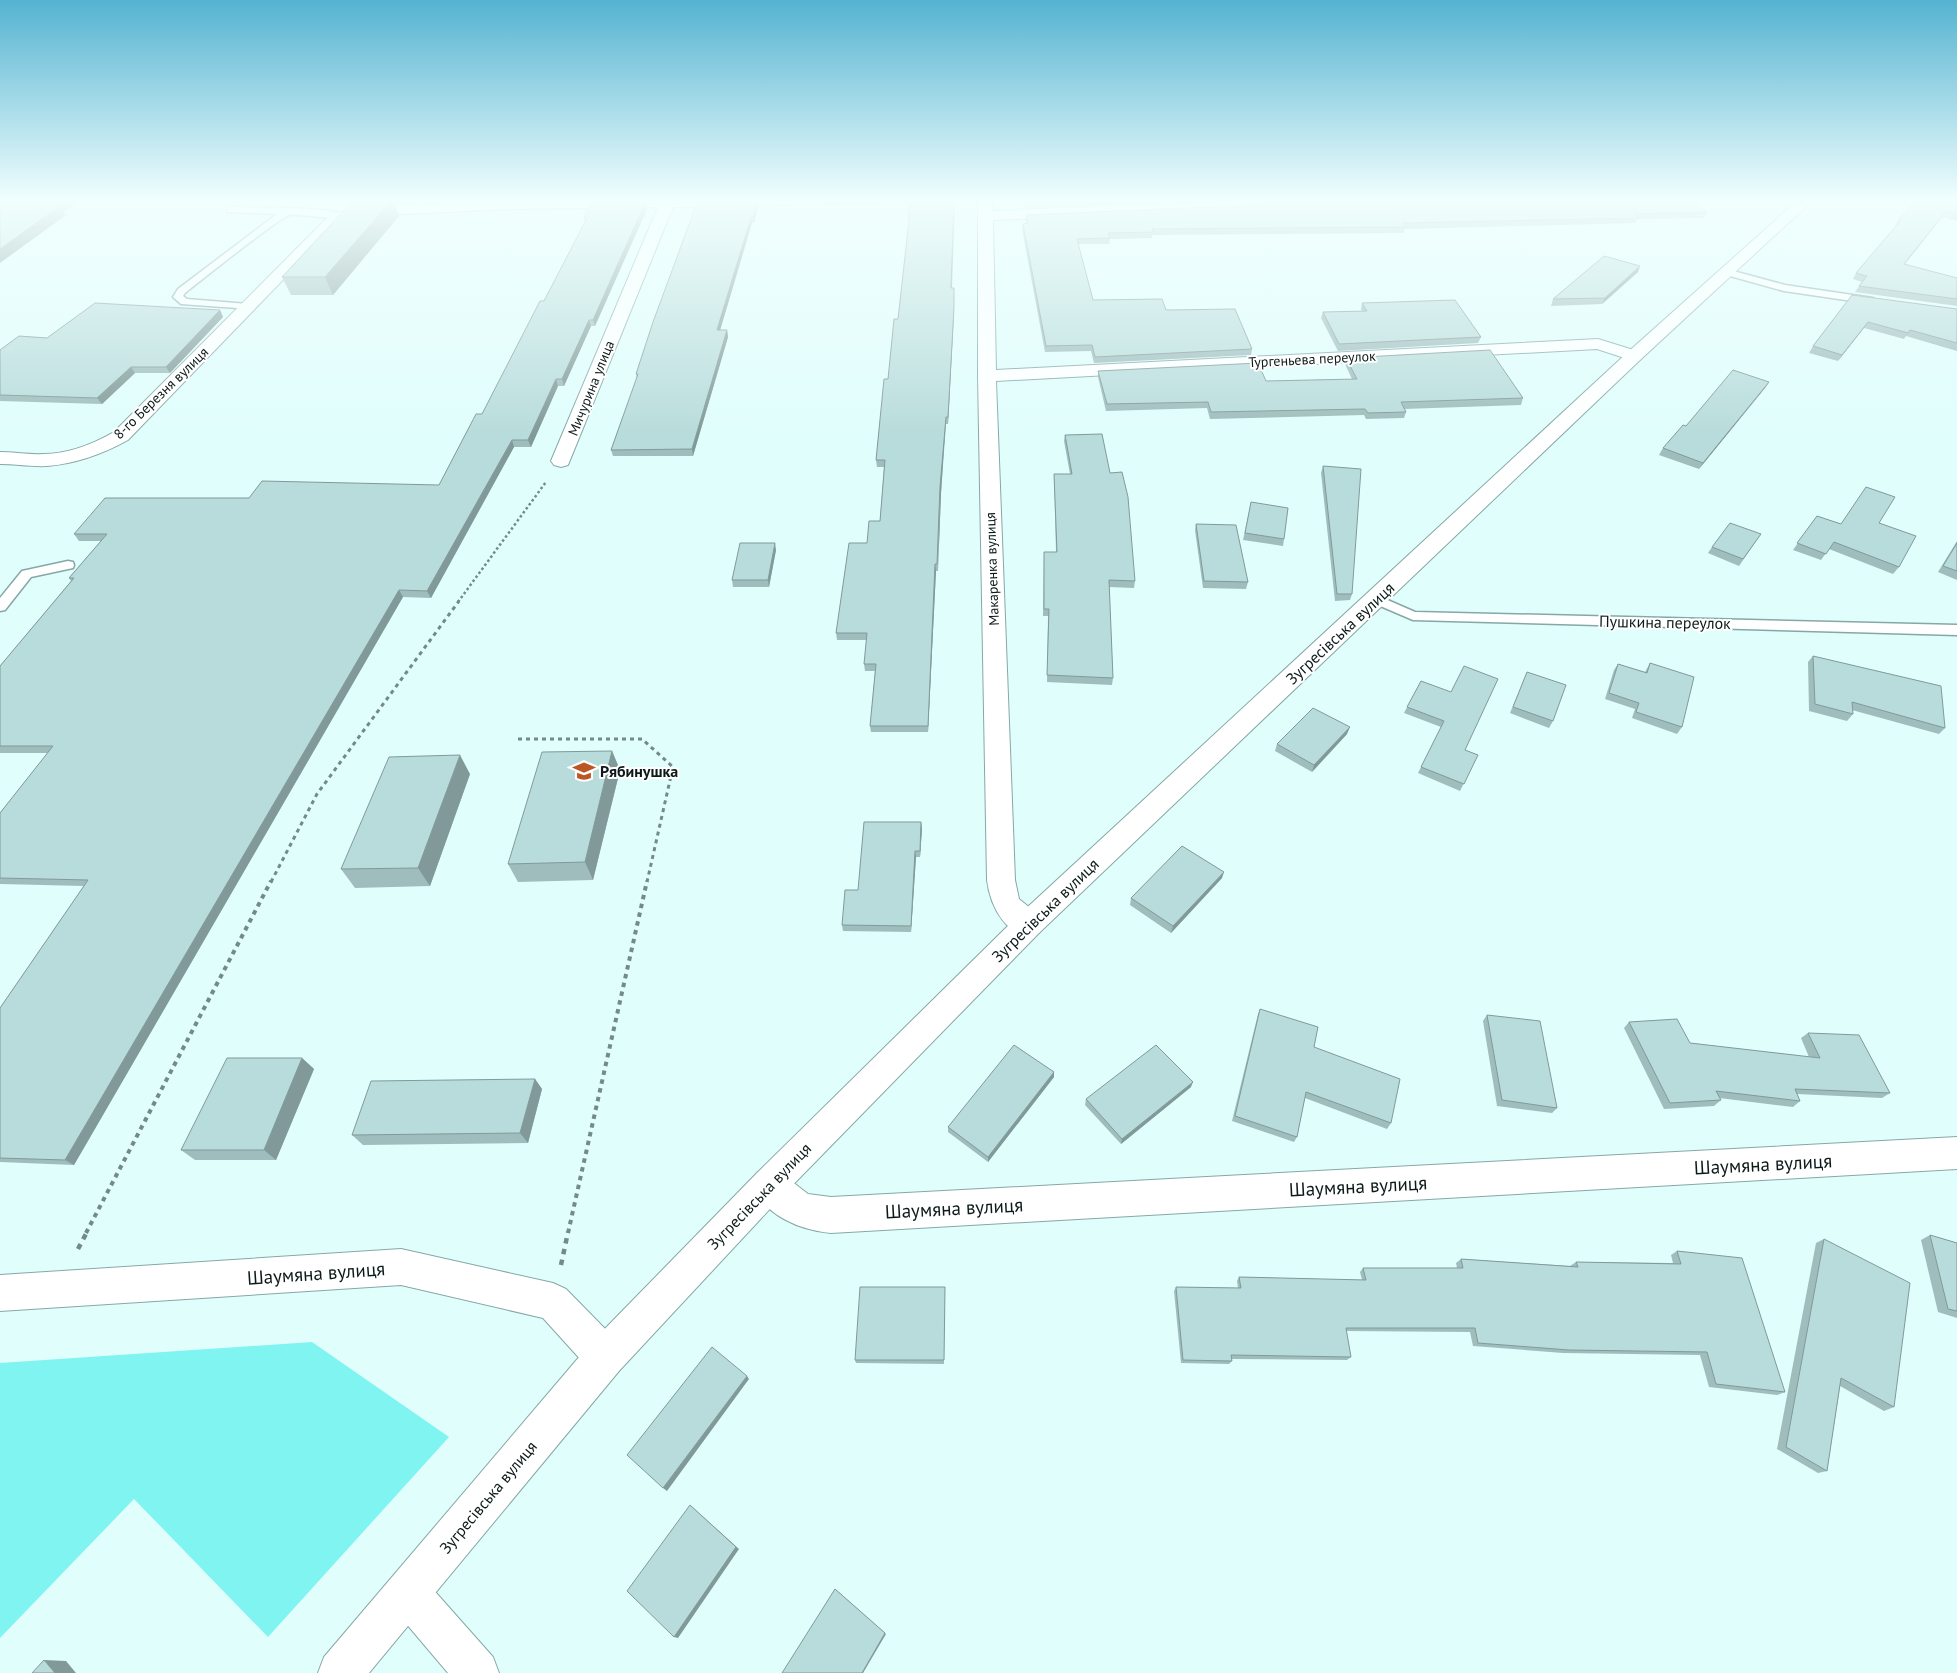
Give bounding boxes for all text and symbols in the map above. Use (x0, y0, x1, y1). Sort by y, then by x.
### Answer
street label: Мичурина улица (564, 338, 618, 438)
street label: 8-го Березня вулиця (110, 343, 212, 443)
street label: Тургеньева переулок (1248, 347, 1376, 371)
street label: Макаренка вулиця (981, 512, 1003, 626)
street label: Зугресівська вулиця (1282, 578, 1398, 688)
street label: Пушкина переулок (1599, 611, 1731, 633)
school or university icon: Рябинушка (571, 758, 597, 784)
place label: Рябинушка (600, 761, 678, 781)
street label: Зугресівська вулиця (987, 854, 1103, 966)
street label: Зугресівська вулиця (703, 1138, 815, 1254)
street label: Шаумяна вулиця (1693, 1148, 1833, 1180)
street label: Шаумяна вулиця (1288, 1170, 1428, 1202)
street label: Шаумяна вулиця (884, 1192, 1024, 1224)
street label: Шаумяна вулиця (246, 1256, 386, 1290)
street label: Зугресівська вулиця (435, 1437, 541, 1557)

